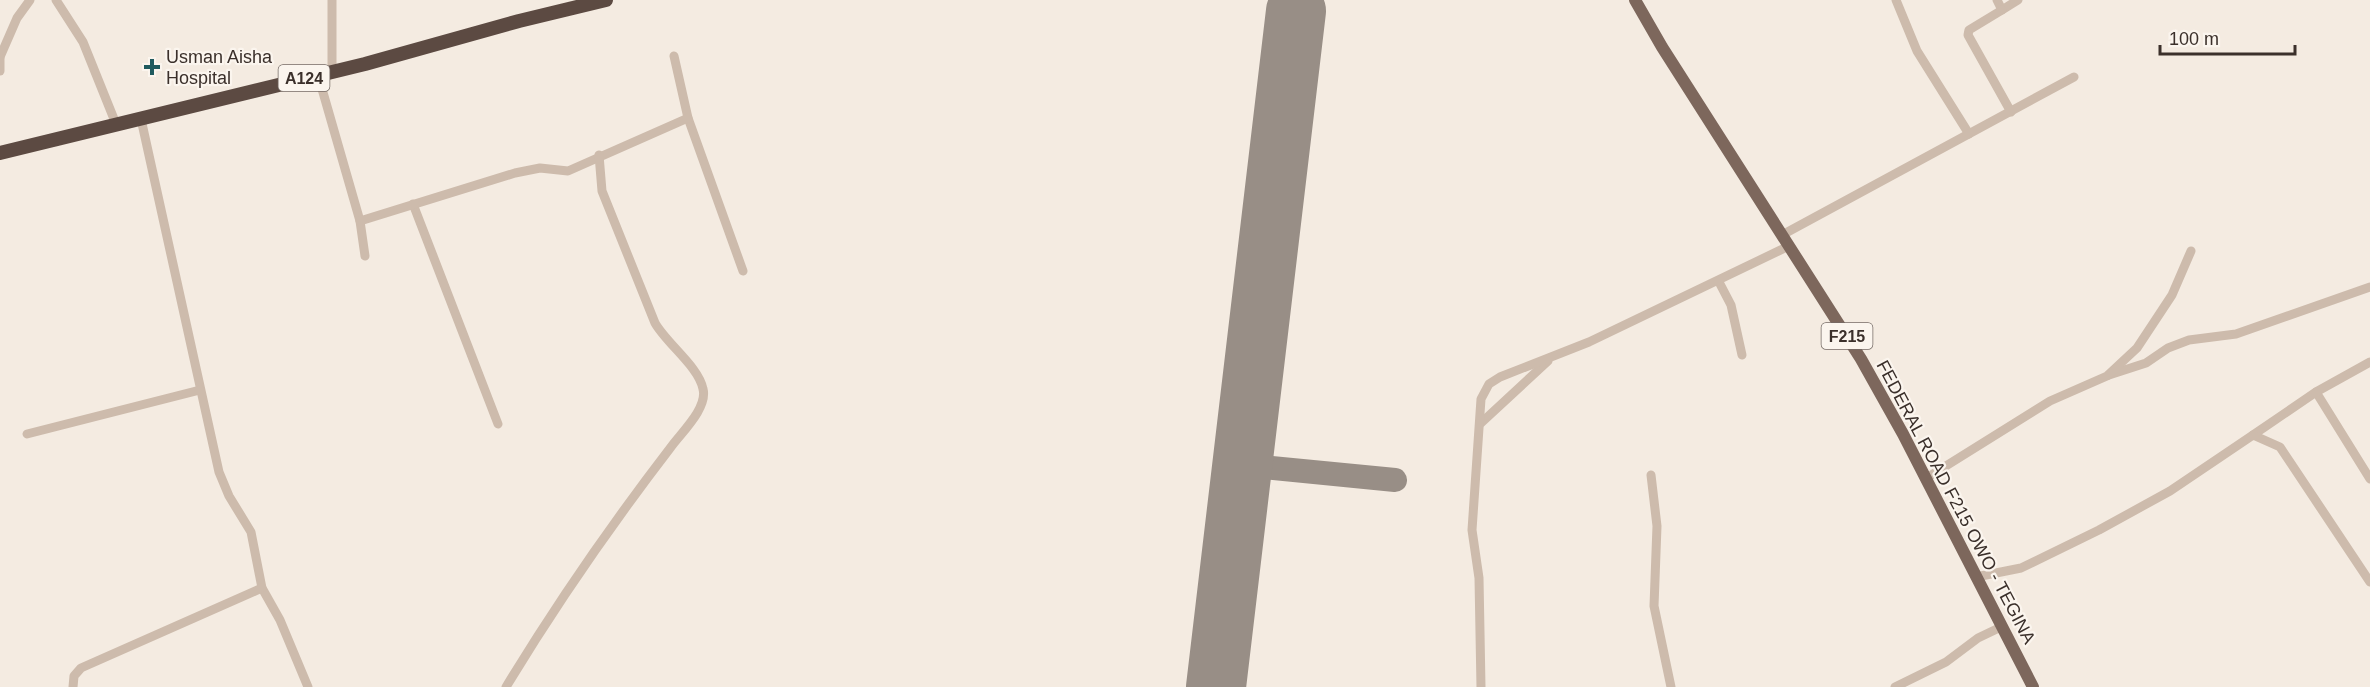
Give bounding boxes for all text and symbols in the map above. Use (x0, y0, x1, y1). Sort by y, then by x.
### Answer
scale bar (2160, 18, 2295, 56)
text: 100 m (2169, 29, 2219, 49)
place label: Usman Aisha Hospital (166, 47, 273, 88)
marker: Usman Aisha Hospital (143, 58, 161, 76)
road number: A124 (278, 65, 330, 91)
road number: F215 (1822, 323, 1872, 349)
street label: FEDERAL ROAD F215 OWO - TEGINA (1873, 357, 2039, 647)

